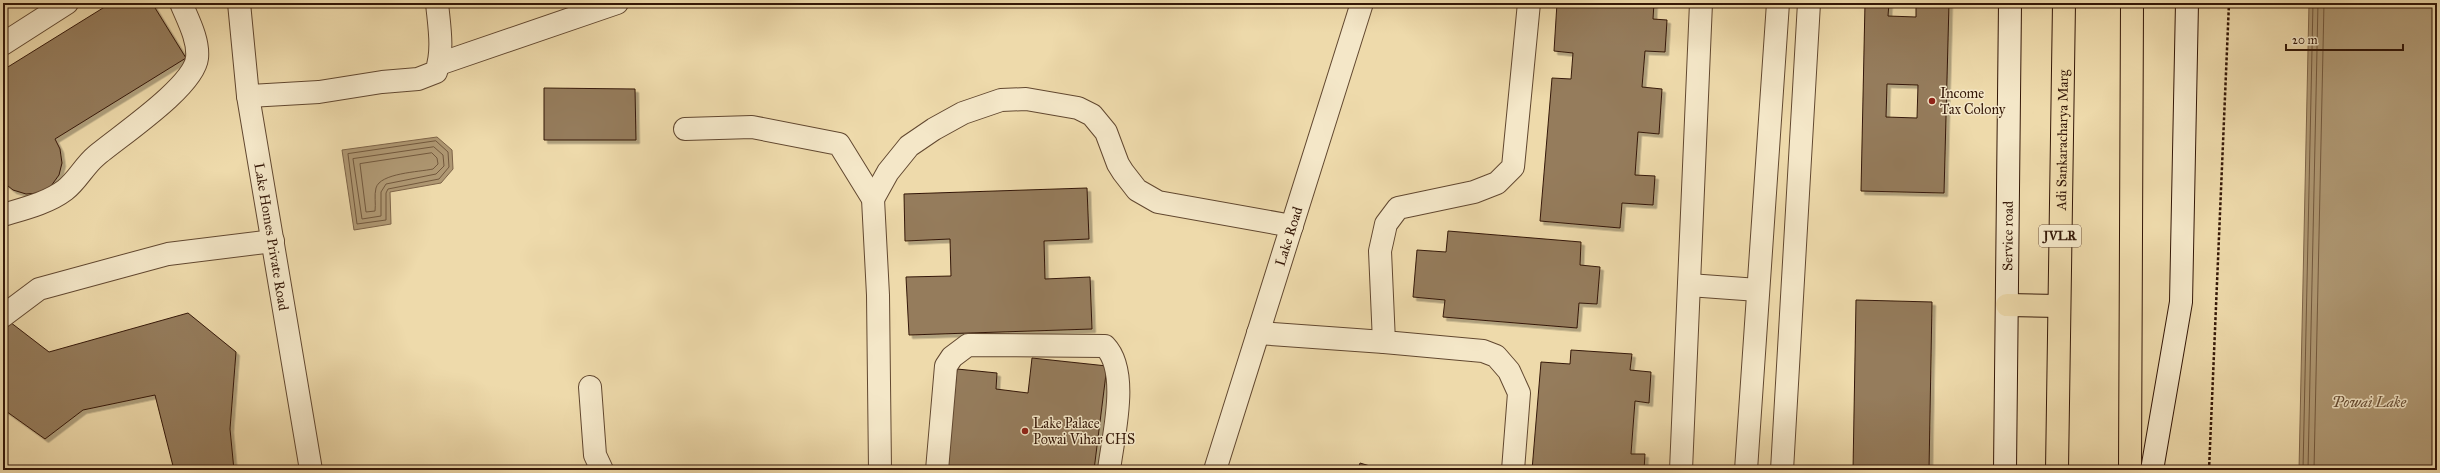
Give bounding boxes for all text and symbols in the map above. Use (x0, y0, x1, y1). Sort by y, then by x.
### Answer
scale bar (2286, 26, 2403, 52)
text: 20 m (2292, 33, 2318, 47)
street label: Adi Sankaracharya Marg (2052, 69, 2072, 212)
place label: Income Tax Colony (1940, 85, 2006, 118)
marker: Income Tax Colony (1927, 96, 1937, 106)
street label: Lake Homes Private Road (251, 161, 292, 312)
street label: Service road (1999, 201, 2016, 271)
street label: Lake Road (1271, 204, 1306, 268)
road number: JVLR (2039, 225, 2081, 247)
water label: Powai Lake (2332, 393, 2406, 411)
place label: Lake Palace Powai Vihar CHS (1033, 415, 1135, 448)
marker: Lake Palace Powai Vihar CHS (1020, 426, 1030, 436)

